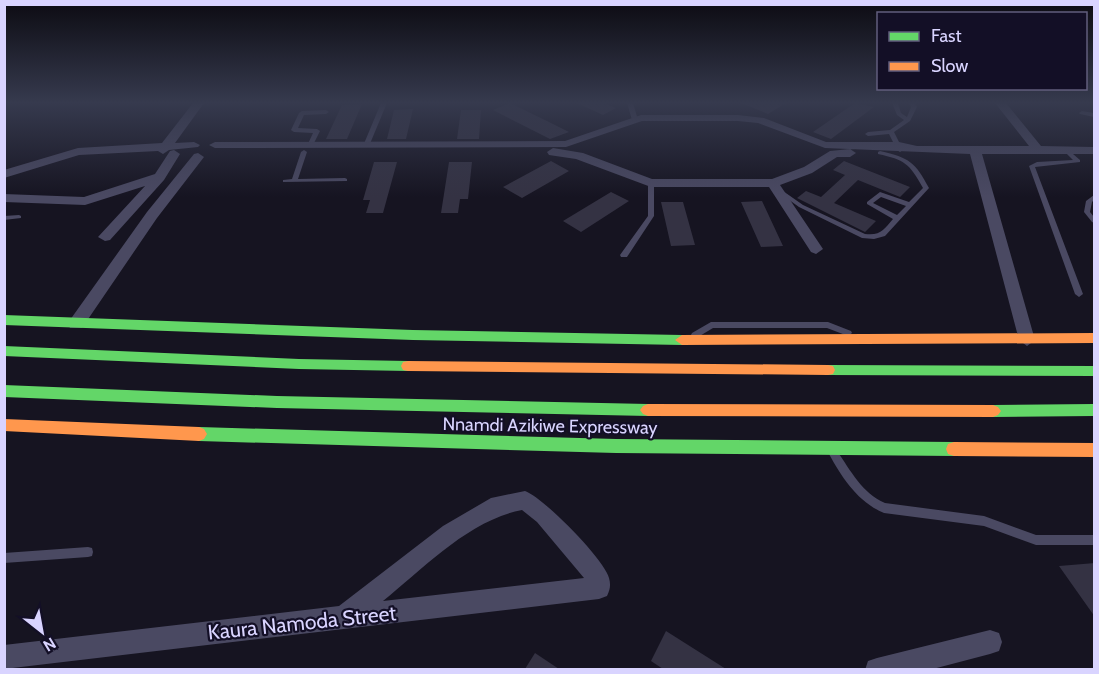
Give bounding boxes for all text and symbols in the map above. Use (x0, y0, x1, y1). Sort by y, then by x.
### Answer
legend (877, 12, 1087, 90)
text: Fast (931, 25, 962, 47)
text: Slow (931, 55, 968, 77)
street label: Nnamdi Azikiwe Expressway (442, 413, 658, 439)
street label: Kaura Namoda Street (206, 600, 397, 645)
north arrow (12, 602, 72, 662)
text: N (40, 633, 59, 655)

